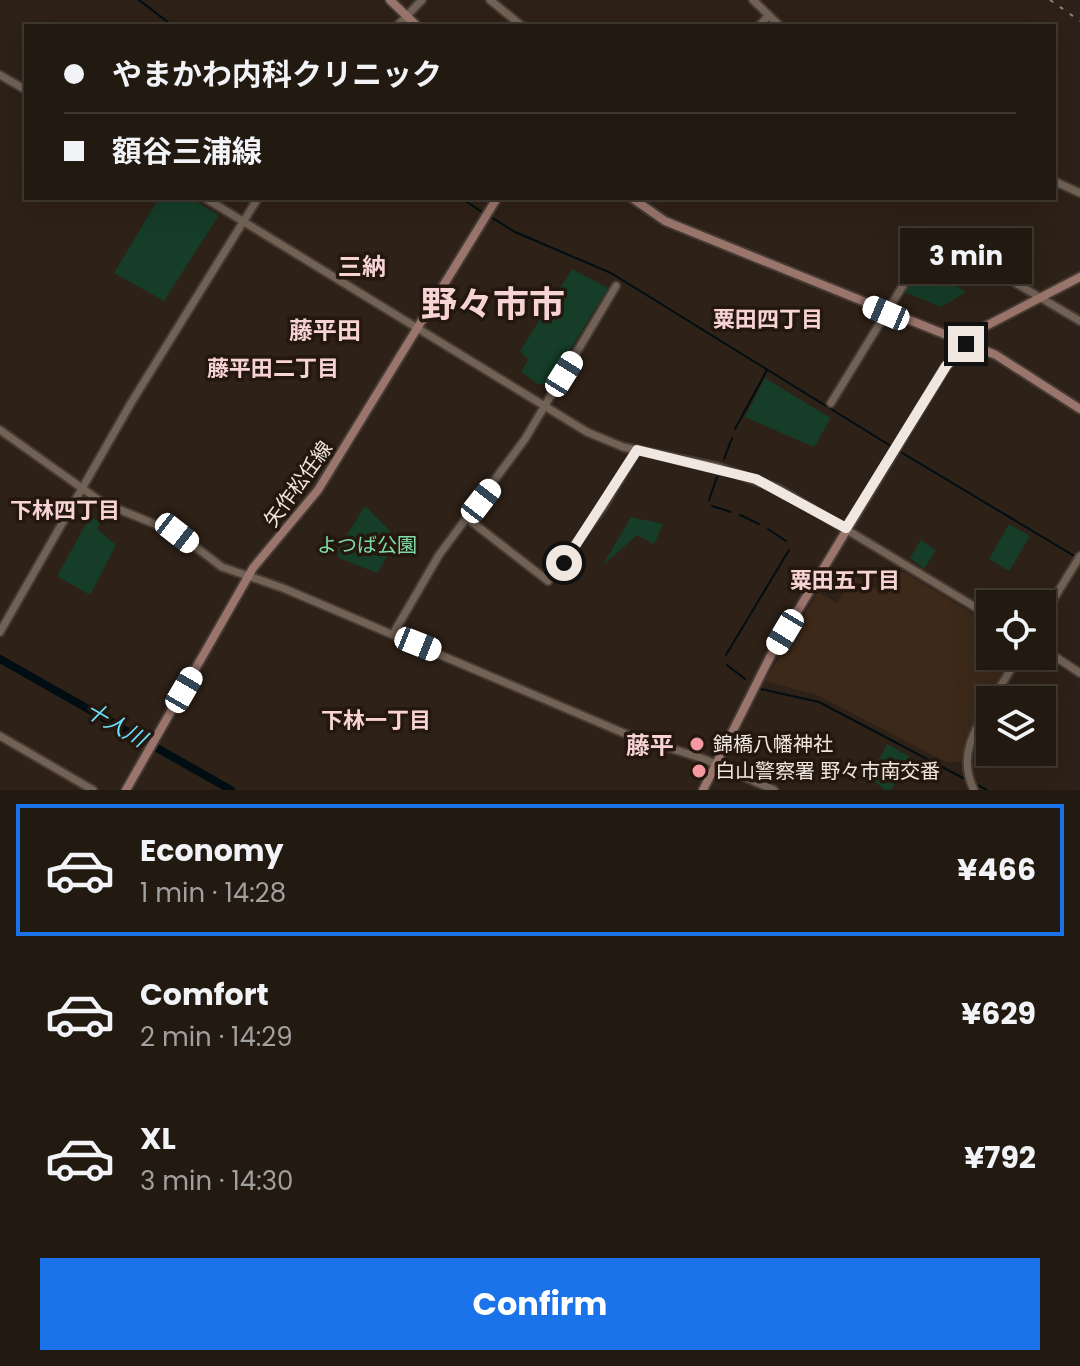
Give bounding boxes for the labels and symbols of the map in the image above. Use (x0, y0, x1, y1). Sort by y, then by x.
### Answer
callout: 3 min (900, 228, 1032, 284)
district label: 三納 (338, 250, 386, 283)
district label: 野々市市 (421, 279, 565, 330)
car (859, 293, 913, 333)
district label: 粟田四丁目 (713, 304, 823, 335)
district label: 藤平田 (289, 314, 361, 347)
route end (948, 326, 984, 362)
car (541, 347, 587, 401)
district label: 藤平田二丁目 (207, 353, 339, 384)
street label: 矢作松任線 (257, 435, 339, 533)
car (457, 475, 505, 527)
district label: 下林四丁目 (10, 495, 120, 526)
car (151, 509, 203, 557)
park label: よつば公園 (317, 531, 417, 559)
route start (546, 545, 582, 581)
district label: 粟田五丁目 (790, 565, 900, 596)
car (762, 605, 808, 659)
car (391, 624, 445, 664)
car (162, 663, 206, 717)
water label: 十人川 (79, 695, 154, 755)
district label: 下林一丁目 (321, 705, 431, 736)
district label: 藤平 (626, 729, 674, 762)
place label: 錦橋八幡神社 (713, 730, 833, 758)
marker: 錦橋八幡神社 (688, 735, 706, 753)
place label: 白山警察署 野々市南交番 (715, 757, 940, 785)
marker: 白山警察署 野々市南交番 (690, 762, 708, 780)

